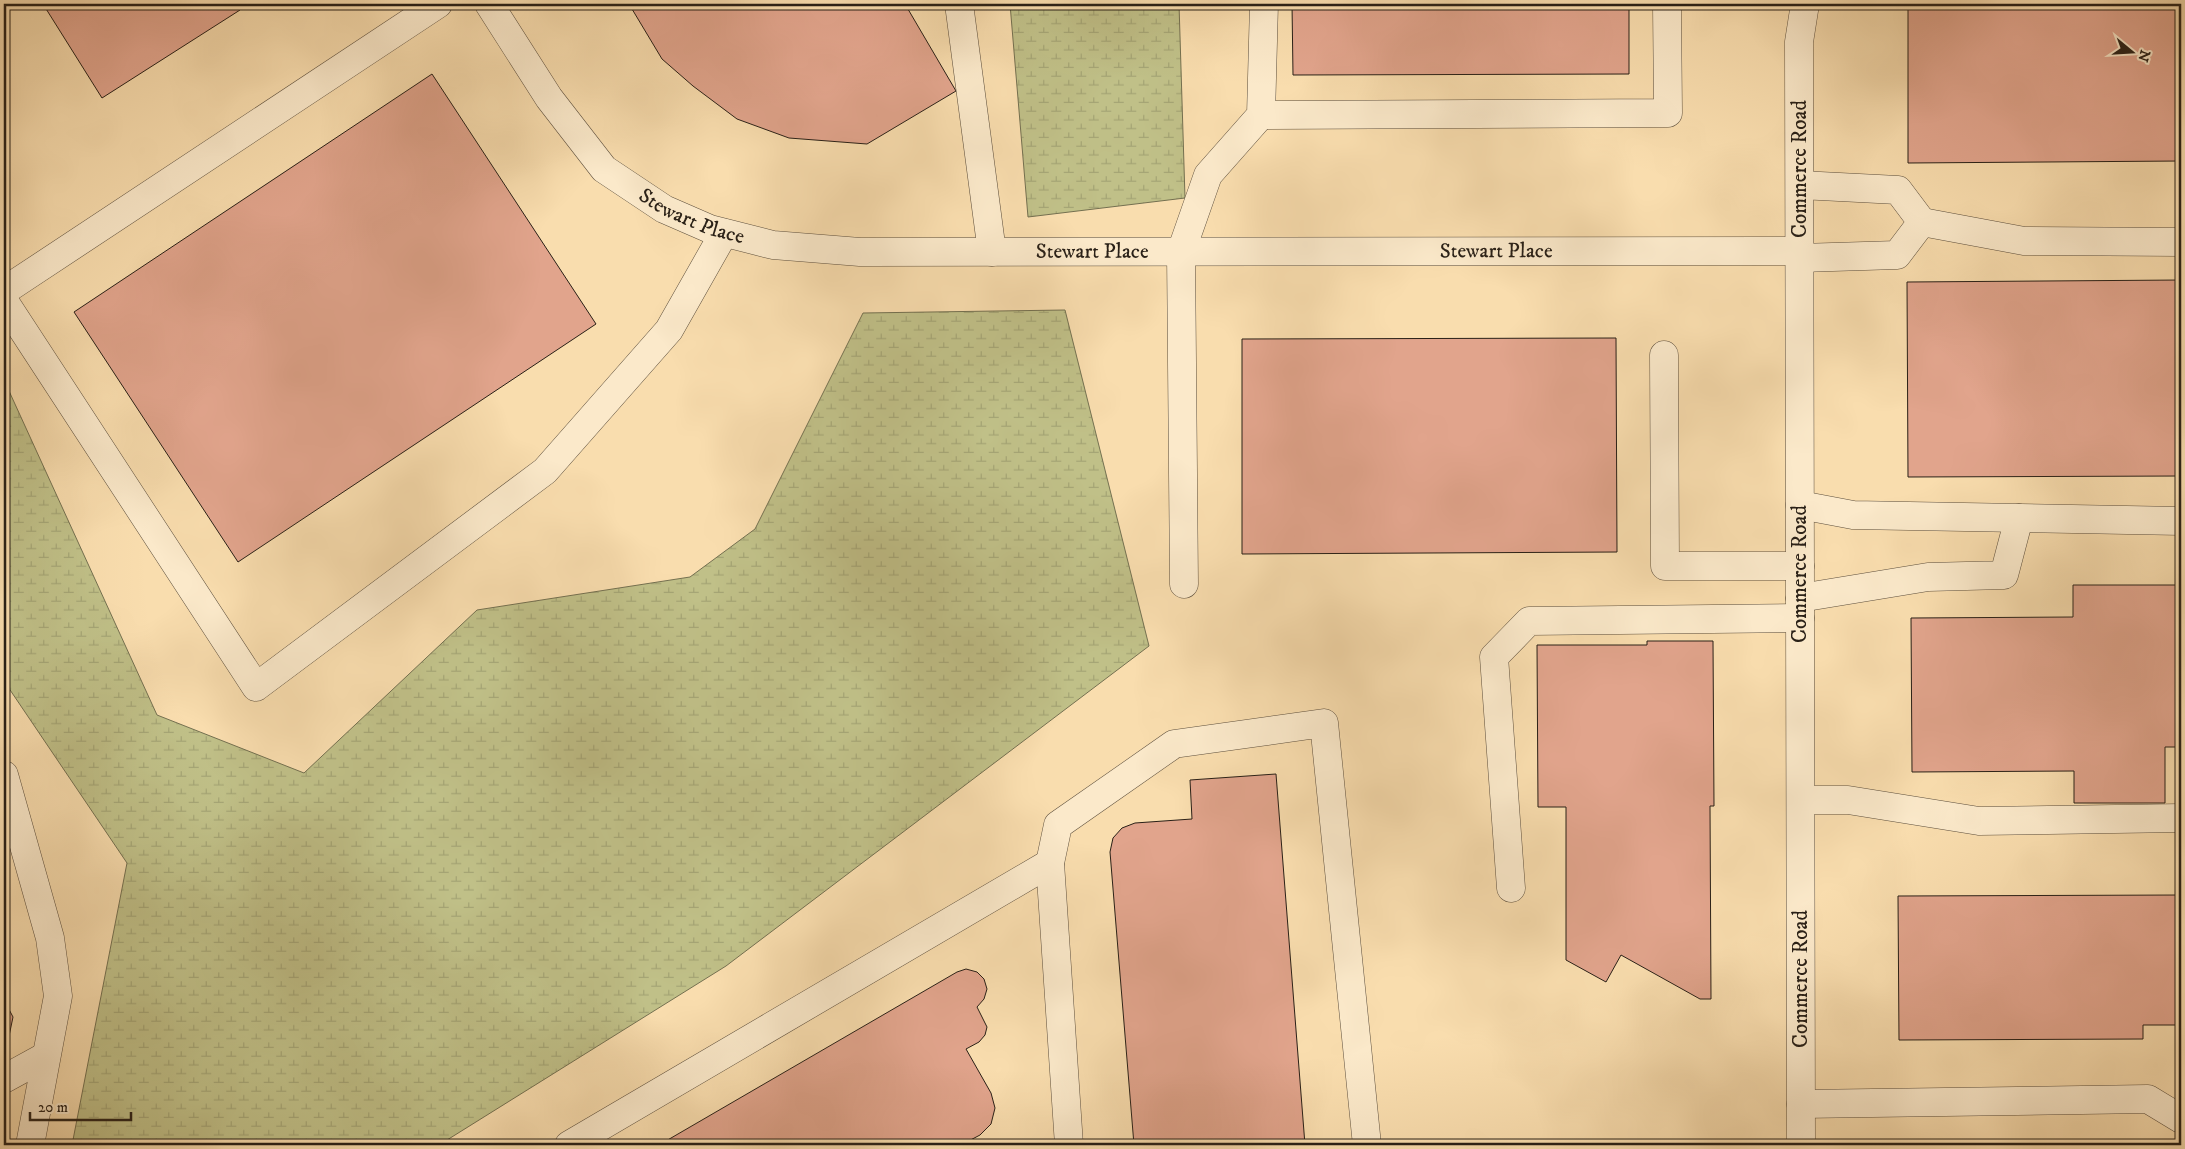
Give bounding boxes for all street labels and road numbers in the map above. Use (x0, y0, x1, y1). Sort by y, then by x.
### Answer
street label: Commerce Road (1787, 100, 1813, 238)
street label: Stewart Place (634, 183, 747, 250)
street label: Stewart Place (1440, 238, 1553, 264)
street label: Stewart Place (1036, 239, 1149, 265)
street label: Commerce Road (1787, 505, 1813, 643)
street label: Commerce Road (1788, 910, 1814, 1048)

